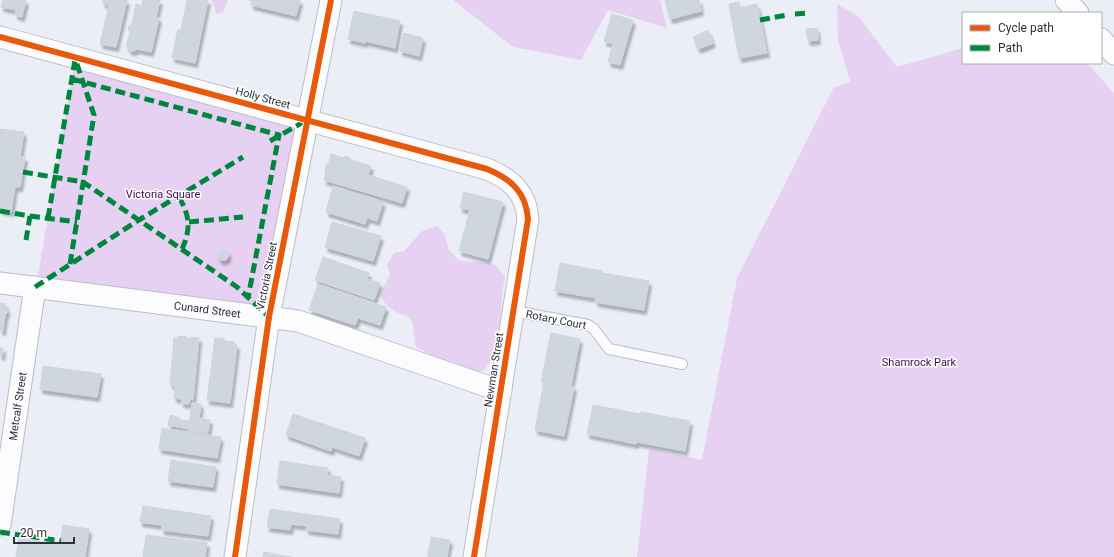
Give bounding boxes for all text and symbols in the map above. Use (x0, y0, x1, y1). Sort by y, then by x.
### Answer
legend (962, 12, 1102, 64)
text: Cycle path (998, 21, 1054, 35)
text: Path (998, 41, 1023, 55)
street label: Holly Street (234, 84, 292, 112)
park label: Victoria Square (126, 188, 200, 201)
street label: Victoria Street (254, 240, 280, 311)
street label: Cunard Street (173, 299, 242, 320)
street label: Rotary Court (525, 308, 588, 332)
street label: Newman Street (482, 331, 506, 408)
park label: Shamrock Park (882, 356, 957, 369)
street label: Metcalf Street (6, 371, 29, 441)
scale bar (14, 519, 74, 545)
text: 20 m (20, 526, 47, 540)

